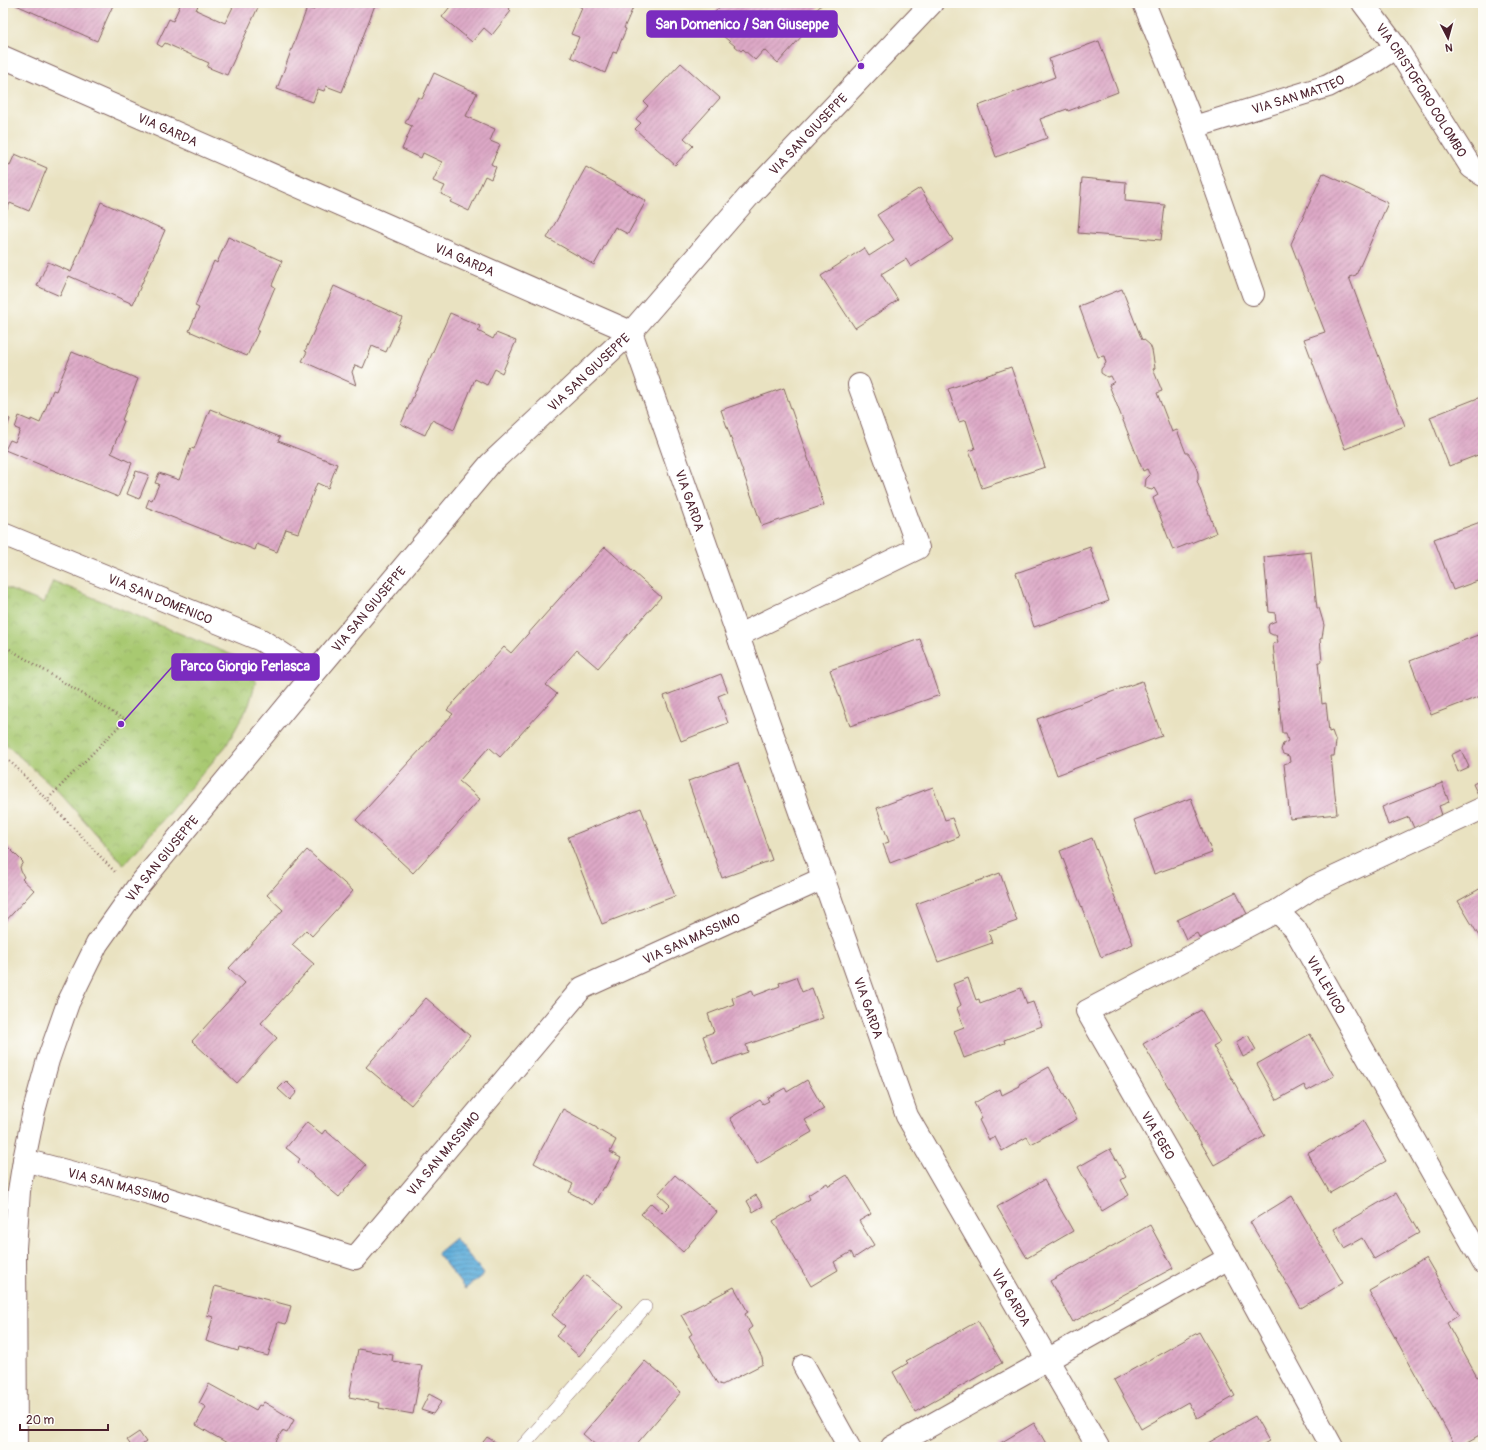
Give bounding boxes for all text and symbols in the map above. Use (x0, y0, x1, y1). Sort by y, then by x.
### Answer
callout: San Domenico / San Giuseppe (647, 11, 837, 37)
text: San Domenico / San Giuseppe (655, 16, 830, 33)
north arrow (1428, 18, 1468, 58)
street label: VIA CRISTOFORO COLOMBO (1372, 20, 1470, 160)
text: N (1444, 41, 1453, 54)
street label: VIA SAN MATTEO (1250, 72, 1347, 118)
street label: VIA SAN GIUSEPPE (766, 90, 851, 179)
street label: VIA GARDA (135, 110, 200, 150)
street label: VIA GARDA (432, 240, 497, 280)
street label: VIA SAN GIUSEPPE (545, 330, 634, 415)
street label: VIA GARDA (671, 468, 708, 534)
street label: VIA SAN GIUSEPPE (329, 563, 410, 656)
street label: VIA SAN DOMENICO (105, 571, 214, 628)
callout: Parco Giorgio Perlasca (172, 654, 319, 680)
text: Parco Giorgio Perlasca (180, 658, 311, 675)
street label: VIA SAN GIUSEPPE (123, 812, 203, 905)
street label: VIA SAN MASSIMO (641, 910, 743, 968)
street label: VIA LEVICO (1303, 953, 1348, 1017)
street label: VIA GARDA (850, 975, 886, 1041)
street label: VIA SAN MASSIMO (404, 1109, 484, 1199)
street label: VIA EGEO (1137, 1109, 1178, 1163)
street label: VIA SAN MASSIMO (66, 1165, 171, 1208)
street label: VIA GARDA (988, 1266, 1034, 1330)
scale bar (20, 1406, 108, 1432)
text: 20 m (26, 1413, 55, 1428)

